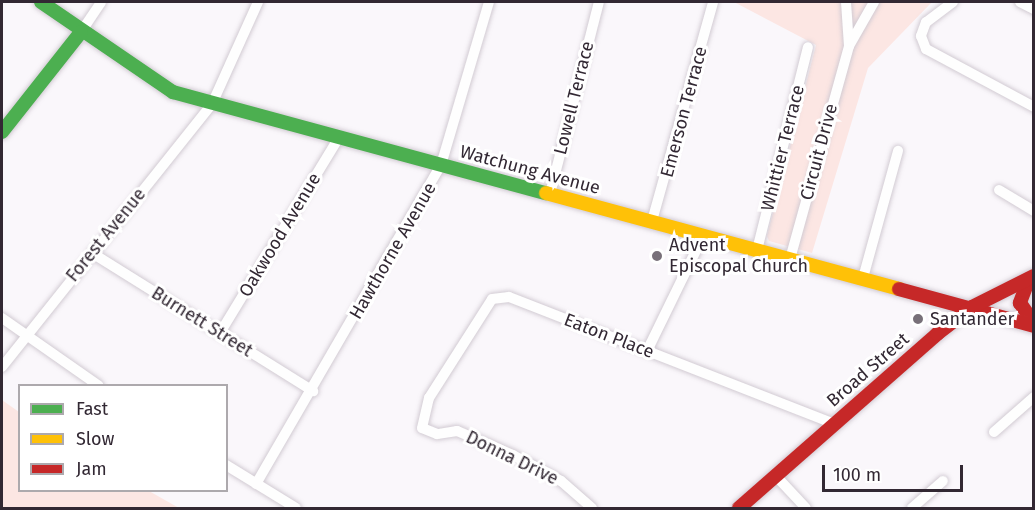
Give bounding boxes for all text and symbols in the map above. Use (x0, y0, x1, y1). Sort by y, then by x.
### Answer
street label: Lowell Terrace (549, 39, 599, 157)
street label: Emerson Terrace (656, 44, 712, 180)
street label: Whittier Terrace (757, 83, 809, 213)
street label: Circuit Drive (796, 101, 842, 203)
street label: Watchung Avenue (457, 141, 603, 199)
street label: Oakwood Avenue (235, 169, 325, 301)
street label: Hawthorne Avenue (345, 179, 441, 323)
street label: Forest Avenue (62, 184, 150, 286)
place label: Advent Episcopal Church (669, 235, 808, 278)
marker: Advent Episcopal Church (650, 249, 664, 263)
street label: Burnett Street (147, 282, 257, 362)
place label: Santander (930, 308, 1014, 330)
street label: Eaton Place (561, 309, 657, 363)
marker: Santander (911, 312, 925, 326)
street label: Broad Street (822, 328, 914, 412)
legend (18, 384, 228, 492)
text: Fast (76, 398, 108, 420)
street label: Donna Drive (462, 426, 562, 490)
text: Slow (76, 428, 114, 450)
scale bar (825, 453, 966, 491)
text: Jam (76, 458, 107, 480)
text: 100 m (833, 464, 881, 486)

